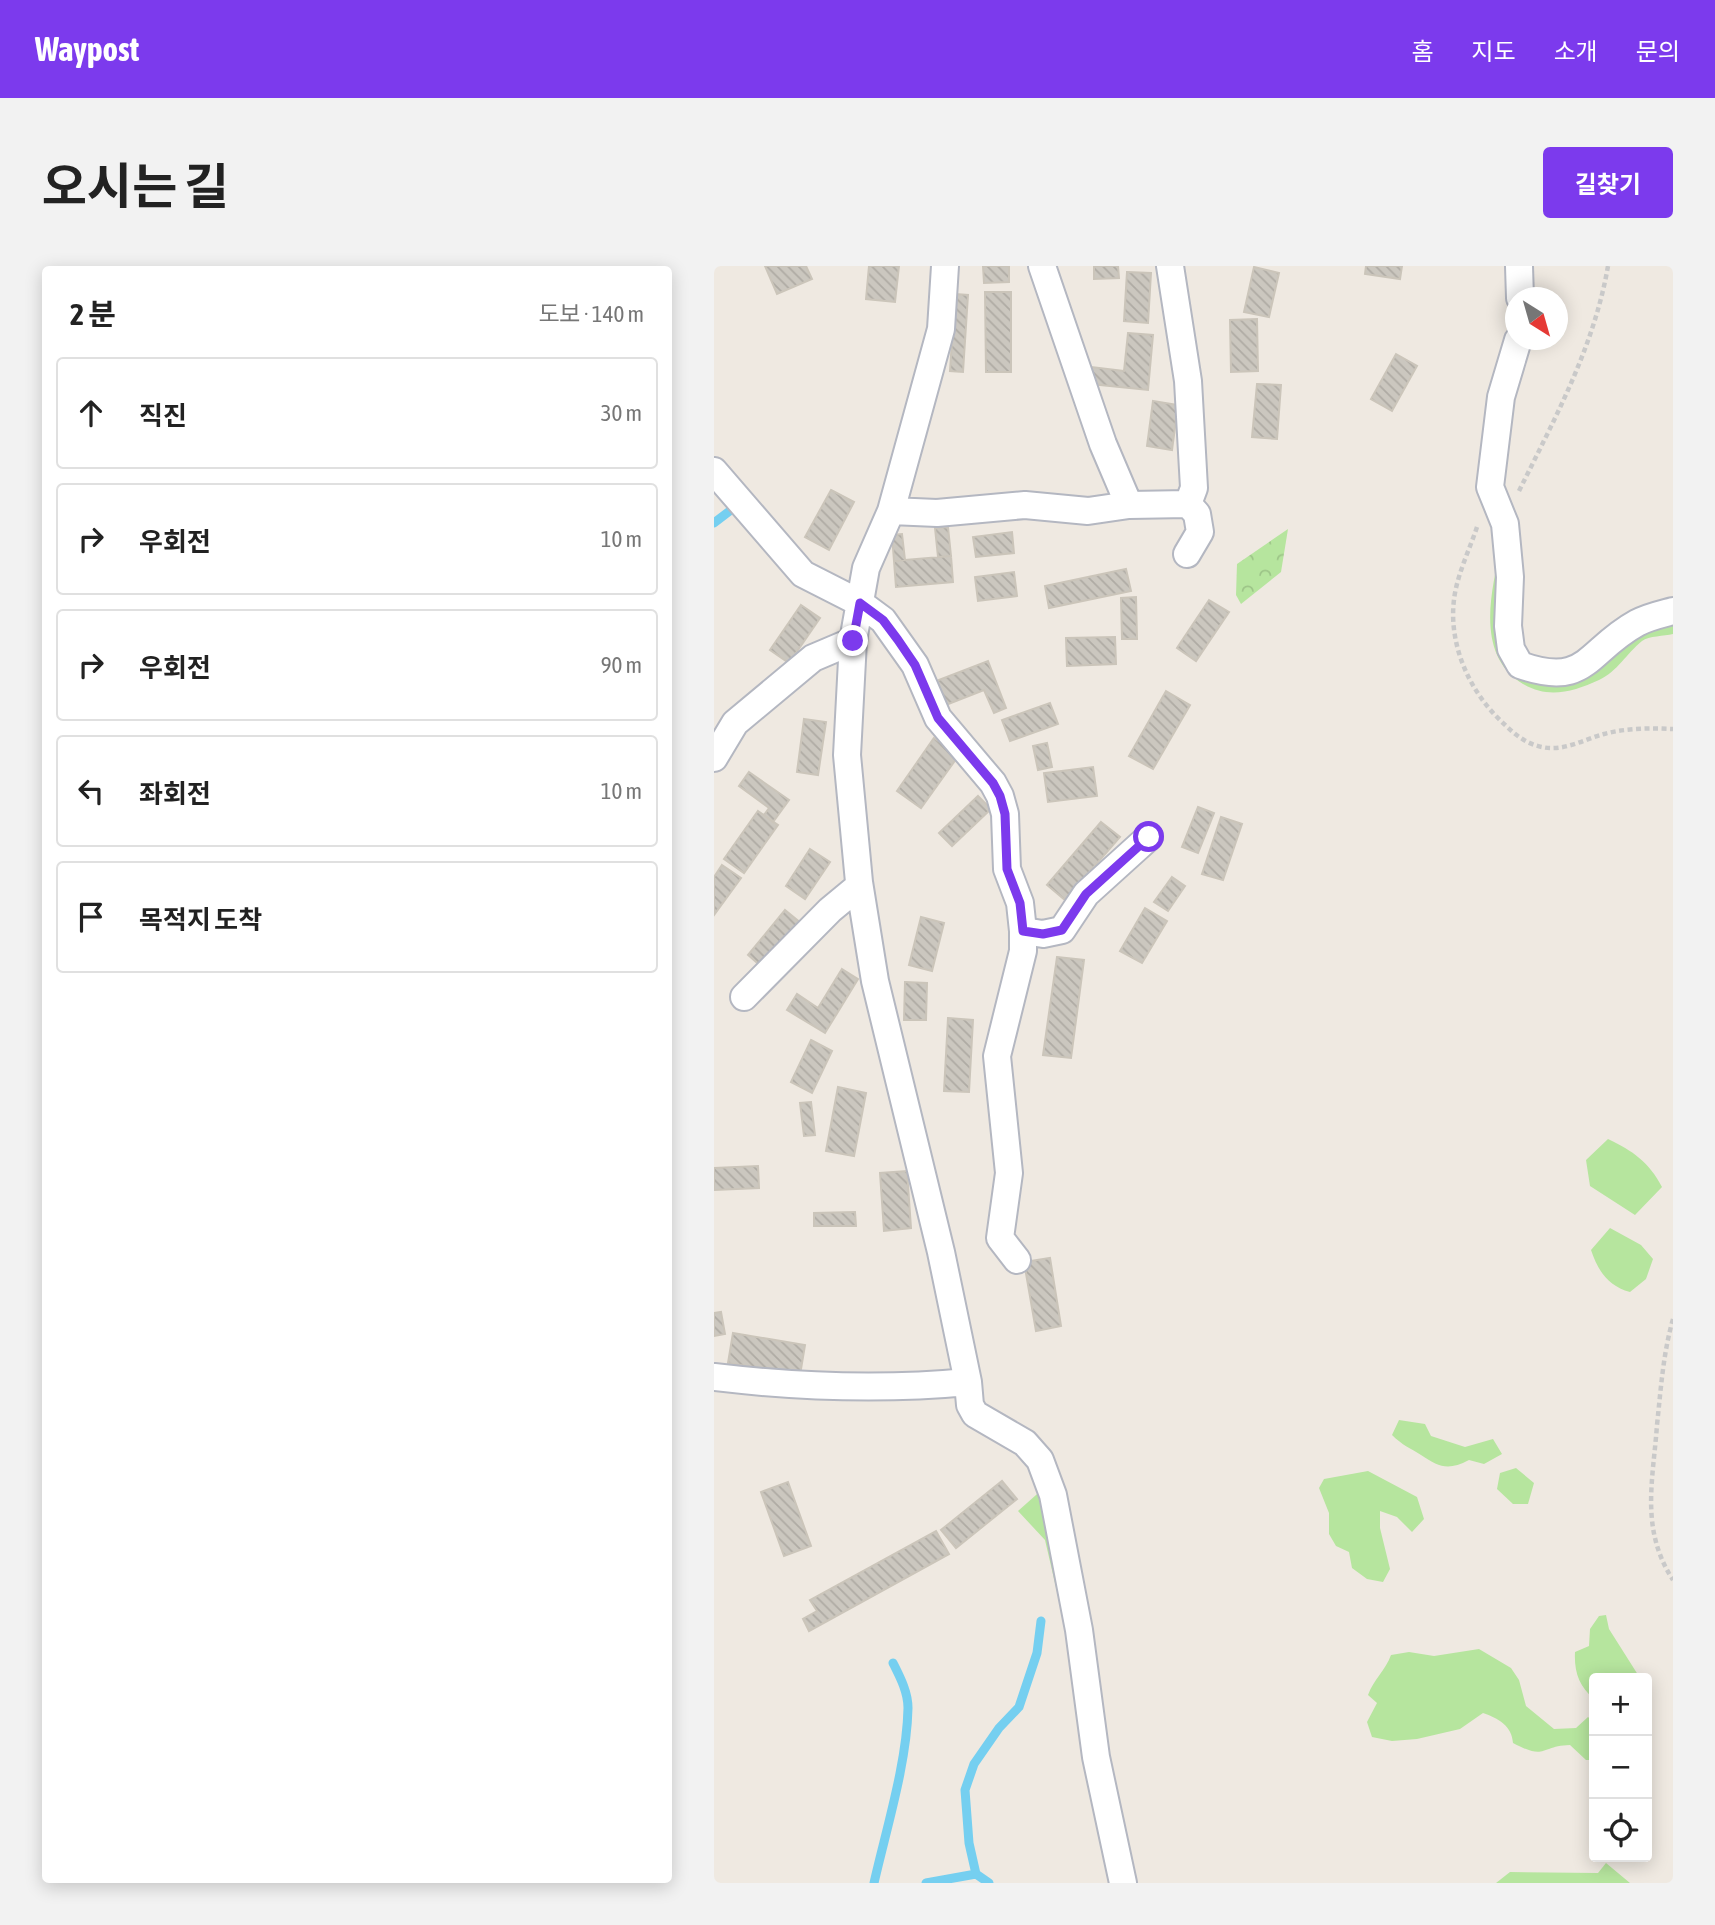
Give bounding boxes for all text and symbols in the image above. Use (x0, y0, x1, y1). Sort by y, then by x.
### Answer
text: Waypost (35, 30, 139, 68)
text: 홈 (1411, 38, 1433, 65)
text: 지도 (1471, 38, 1516, 65)
text: 소개 (1554, 38, 1598, 65)
text: 문의 (1636, 38, 1680, 65)
button: 길찾기 (1543, 147, 1673, 218)
text: 오시는 길 (42, 158, 229, 214)
north arrow (1505, 287, 1568, 350)
text: 2 분 (70, 297, 116, 331)
text: 도보 · 140 m (538, 301, 644, 327)
icon: ahead (72, 394, 110, 432)
text: 30 m (601, 400, 642, 426)
text: 직진 (139, 401, 187, 431)
icon: right (72, 520, 110, 558)
text: 10 m (601, 526, 642, 552)
text: 우회전 (139, 527, 211, 557)
route end (837, 625, 868, 656)
icon: right (72, 646, 110, 684)
text: 90 m (601, 652, 642, 678)
text: 우회전 (139, 653, 211, 683)
icon: left (72, 772, 110, 810)
text: 10 m (601, 778, 642, 804)
text: 좌회전 (139, 779, 211, 809)
route start (1133, 821, 1164, 852)
icon: arrive (72, 898, 110, 936)
text: 목적지 도착 (139, 905, 262, 935)
map controls (1589, 1673, 1652, 1862)
button: + (1589, 1673, 1652, 1736)
button: − (1589, 1736, 1652, 1799)
button: locate (1589, 1799, 1652, 1862)

